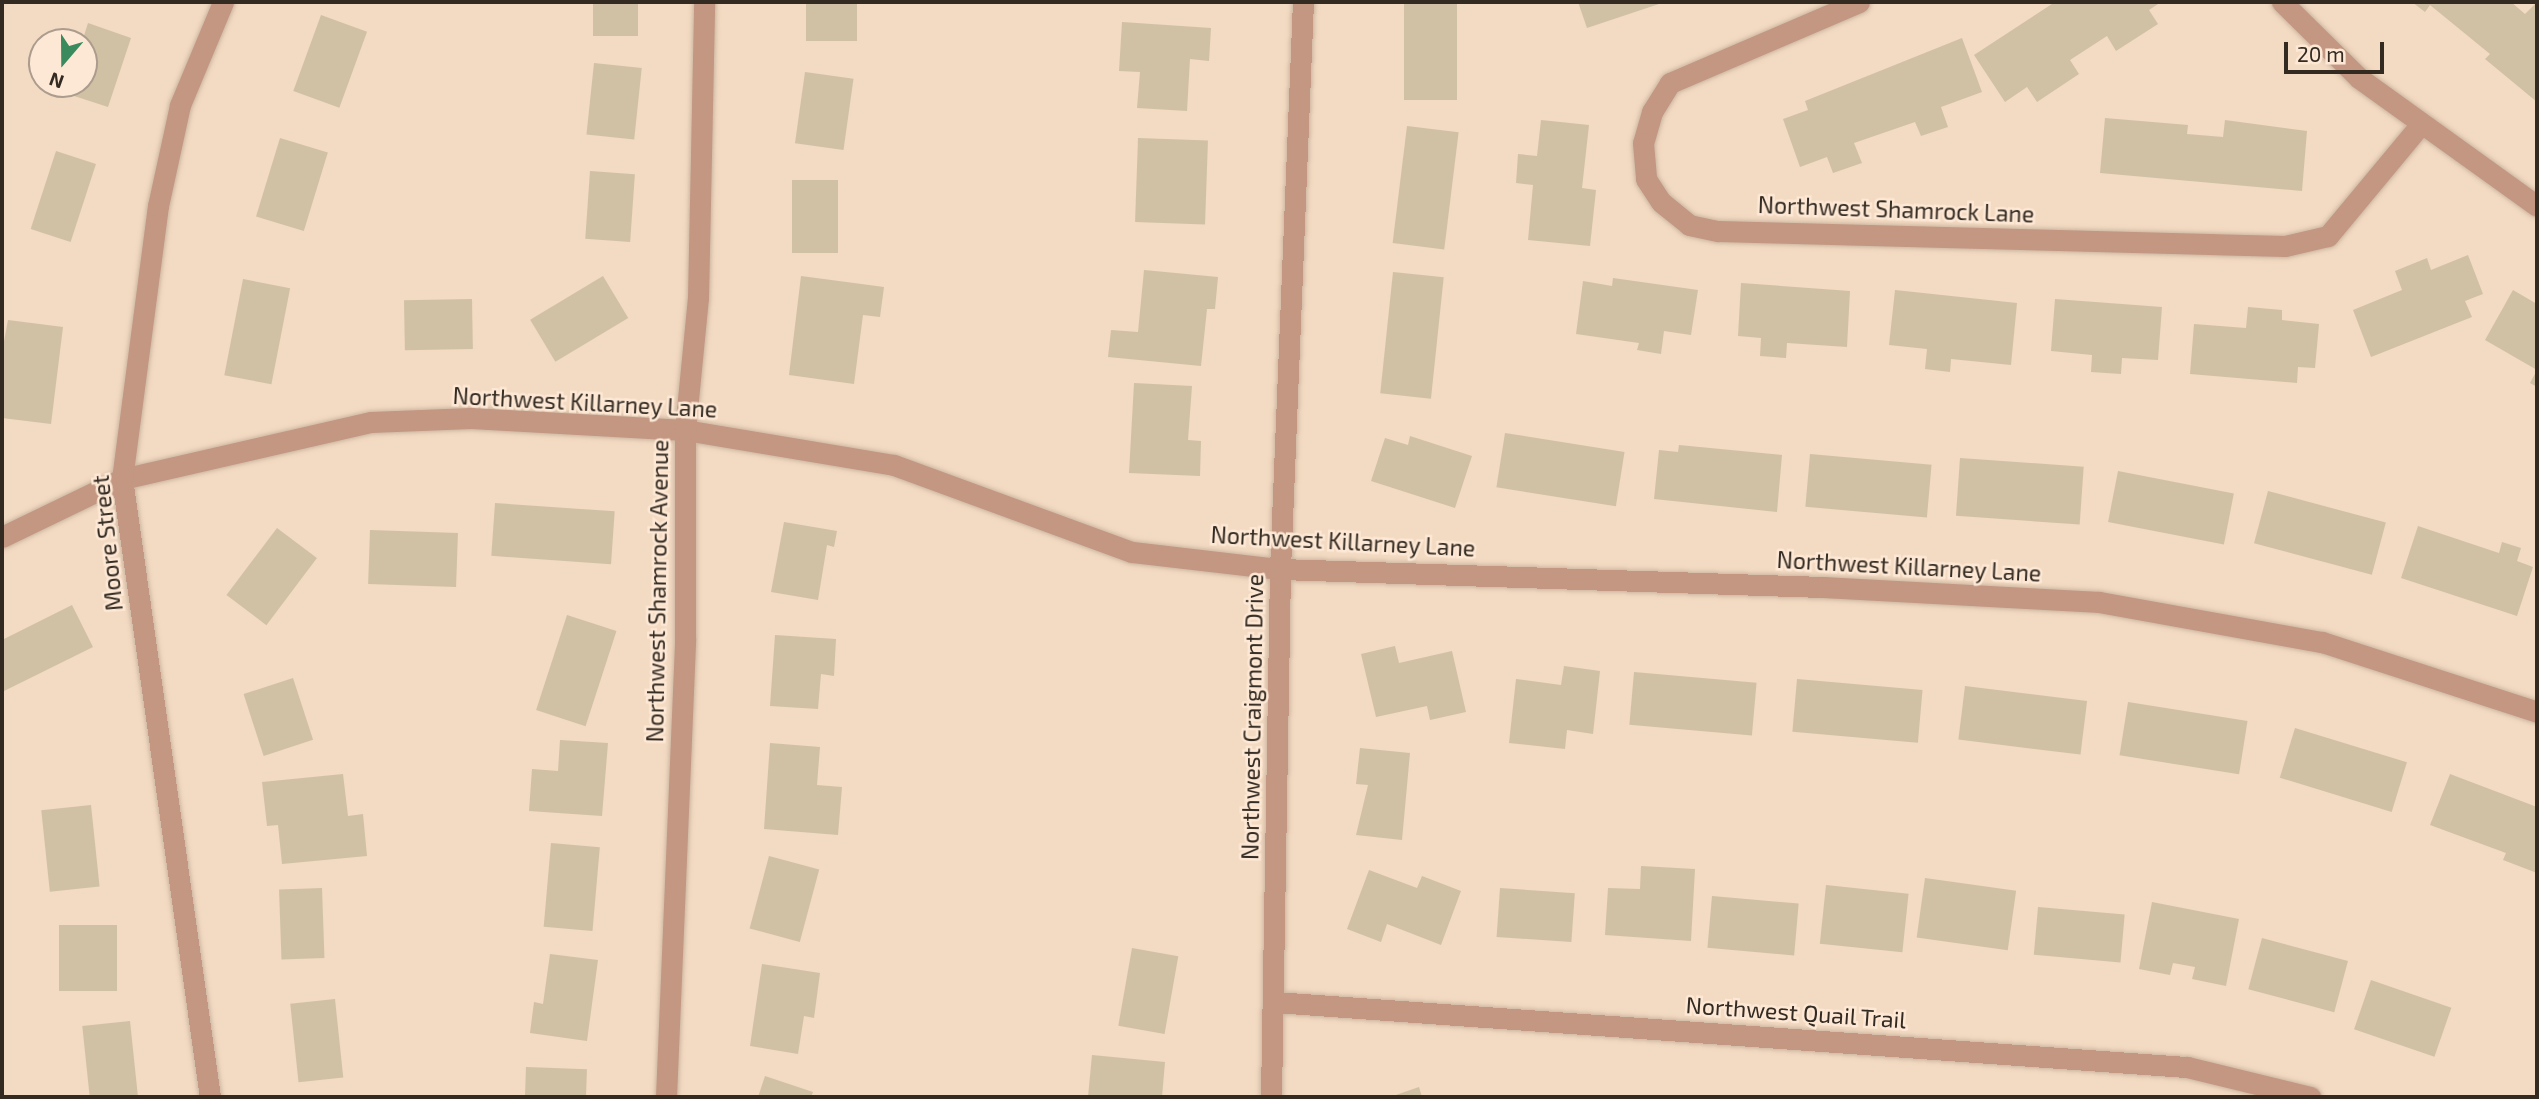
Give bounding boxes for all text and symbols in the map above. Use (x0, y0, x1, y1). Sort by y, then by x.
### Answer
north arrow (28, 28, 98, 98)
scale bar (2287, 28, 2387, 72)
text: 20 m (2297, 41, 2345, 66)
text: N (46, 68, 67, 94)
street label: Northwest Shamrock Lane (1757, 190, 2035, 228)
street label: Northwest Killarney Lane (452, 381, 718, 423)
street label: Northwest Shamrock Avenue (641, 439, 673, 743)
street label: Moore Street (86, 474, 128, 612)
street label: Northwest Killarney Lane (1210, 520, 1476, 562)
street label: Northwest Killarney Lane (1776, 545, 2042, 587)
street label: Northwest Craigmont Drive (1236, 574, 1268, 860)
street label: Northwest Quail Trail (1684, 990, 1908, 1034)

